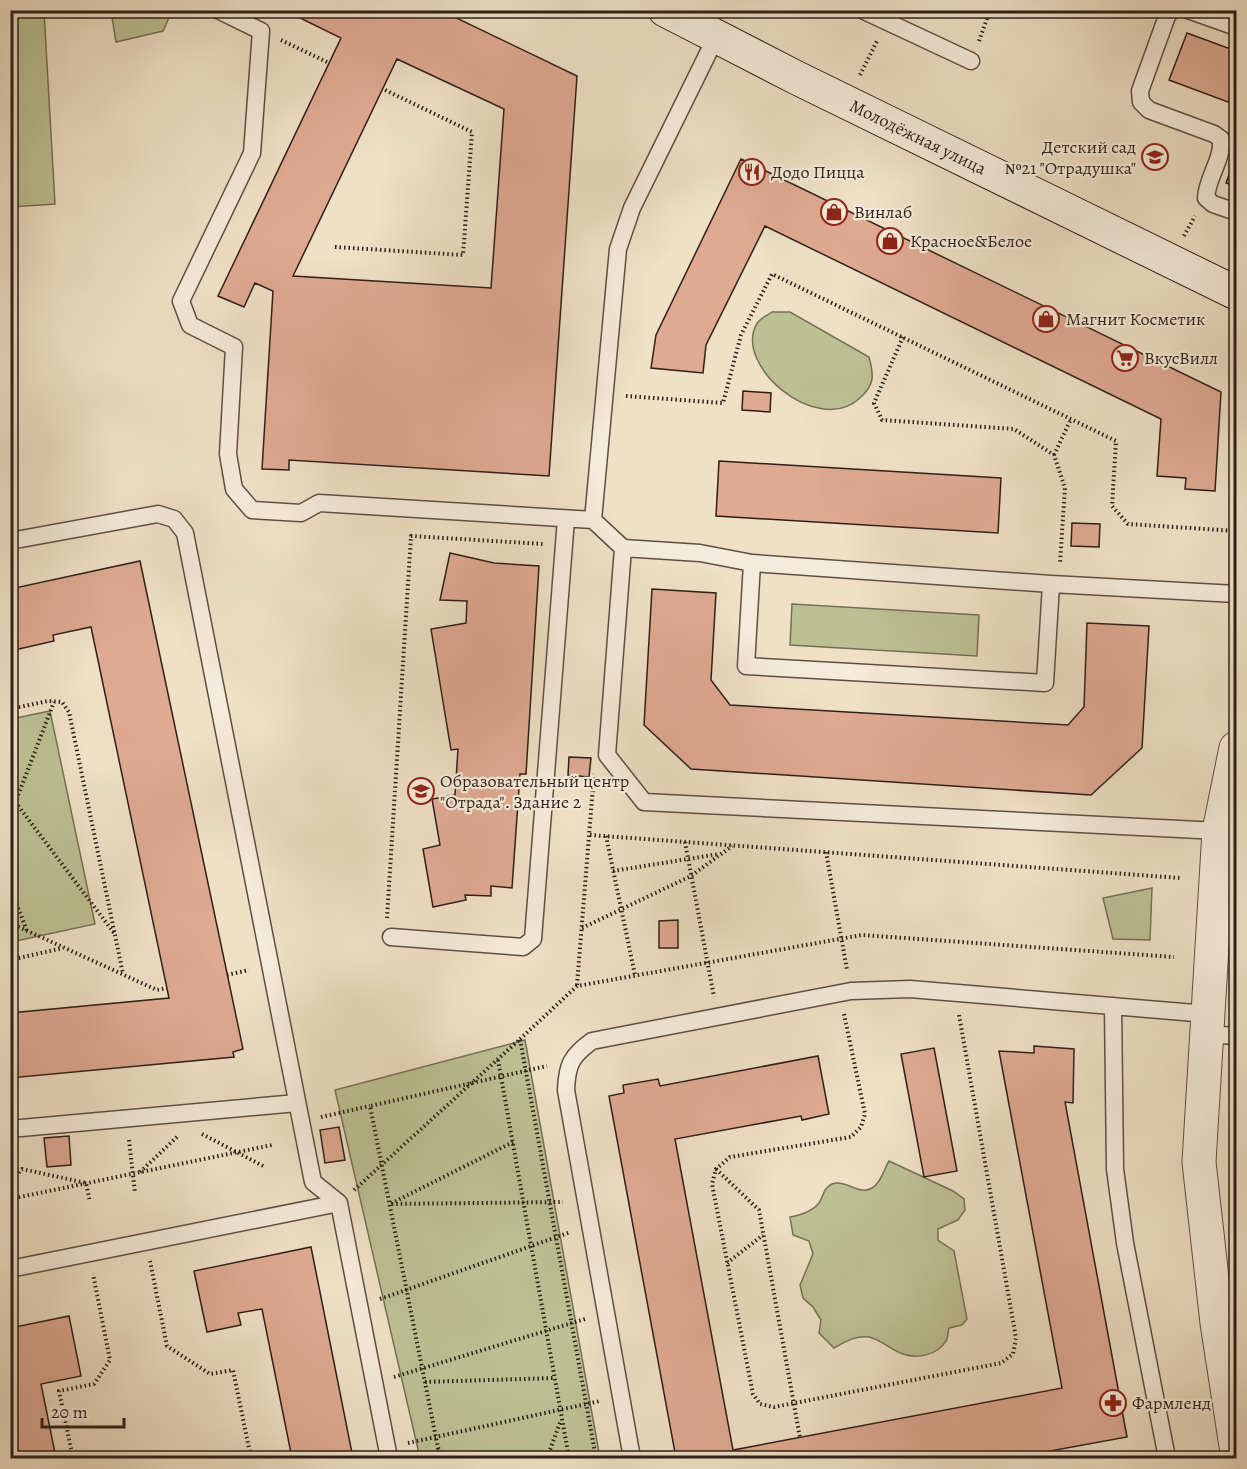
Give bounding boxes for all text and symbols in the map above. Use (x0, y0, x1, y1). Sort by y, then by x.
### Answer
street label: Молодёжная улица (846, 93, 991, 181)
place label: Детский сад №21 "Отрадушка" (1004, 135, 1136, 180)
school or university icon: Детский сад №21 "Отрадушка" (1140, 142, 1170, 172)
restaurant icon: Додо Пицца (737, 157, 767, 187)
place label: Додо Пицца (771, 160, 865, 184)
shop icon: Винлаб (819, 197, 849, 227)
place label: Винлаб (854, 200, 912, 224)
shop icon: Красное&Белое (875, 226, 905, 256)
place label: Красное&Белое (910, 229, 1032, 253)
shop icon: Магнит Косметик (1031, 304, 1061, 334)
place label: Магнит Косметик (1066, 307, 1205, 331)
supermarket icon: ВкусВилл (1110, 343, 1140, 373)
place label: ВкусВилл (1144, 346, 1218, 370)
place label: Образовательный центр "Отрада". Здание 2 (440, 769, 629, 814)
school or university icon: Образовательный центр "Отрада". Здание 2 (406, 776, 436, 806)
pharmacy icon: Фармленд (1098, 1388, 1128, 1418)
scale bar (42, 1391, 124, 1429)
place label: Фармленд (1132, 1391, 1211, 1415)
text: 20 m (51, 1400, 88, 1424)

